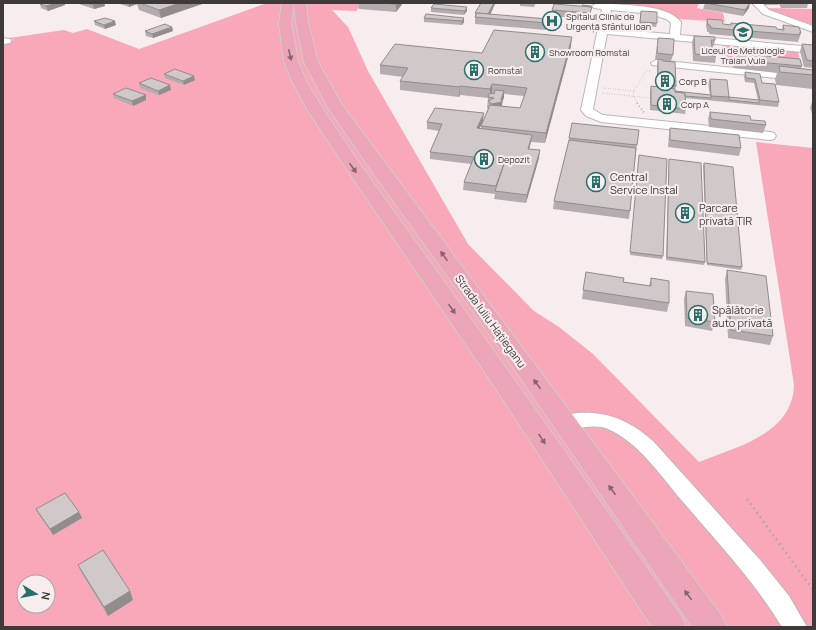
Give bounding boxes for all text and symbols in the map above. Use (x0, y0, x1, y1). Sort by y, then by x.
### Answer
hospital icon: Spitalul Clinic de Urgență Sfântul Ioan (541, 10, 563, 32)
place label: Spitalul Clinic de Urgență Sfântul Ioan (566, 10, 651, 33)
school or university icon: Liceul de Metrologie Traian Vuia (732, 21, 754, 43)
building icon: Showroom Romstal (524, 41, 546, 63)
place label: Liceul de Metrologie Traian Vuia (701, 44, 785, 67)
place label: Showroom Romstal (549, 46, 629, 59)
one-way arrow (287, 49, 293, 61)
building icon: Romstal (463, 59, 485, 81)
place label: Romstal (488, 64, 522, 77)
building icon: Corp B (654, 70, 676, 92)
place label: Corp B (679, 75, 707, 88)
building icon: Corp A (656, 93, 678, 115)
place label: Corp A (681, 98, 709, 111)
building icon: Depozit (473, 148, 495, 170)
place label: Depozit (498, 153, 531, 166)
one-way arrow (349, 162, 357, 173)
place label: Central Service Instal (610, 169, 678, 197)
building icon: Central Service Instal (585, 171, 607, 193)
place label: Parcare privată TIR (699, 200, 752, 228)
building icon: Parcare privată TIR (674, 202, 696, 224)
one-way arrow (440, 251, 448, 262)
street label: Strada Iuliu Hațieganu (452, 271, 530, 371)
place label: Spălătorie auto privată (712, 302, 772, 330)
one-way arrow (448, 303, 456, 314)
building icon: Spălătorie auto privată (687, 304, 709, 326)
one-way arrow (533, 379, 541, 389)
one-way arrow (538, 433, 546, 444)
one-way arrow (608, 485, 616, 495)
north arrow (16, 574, 56, 614)
one-way arrow (684, 590, 692, 601)
text: N (38, 591, 54, 601)

